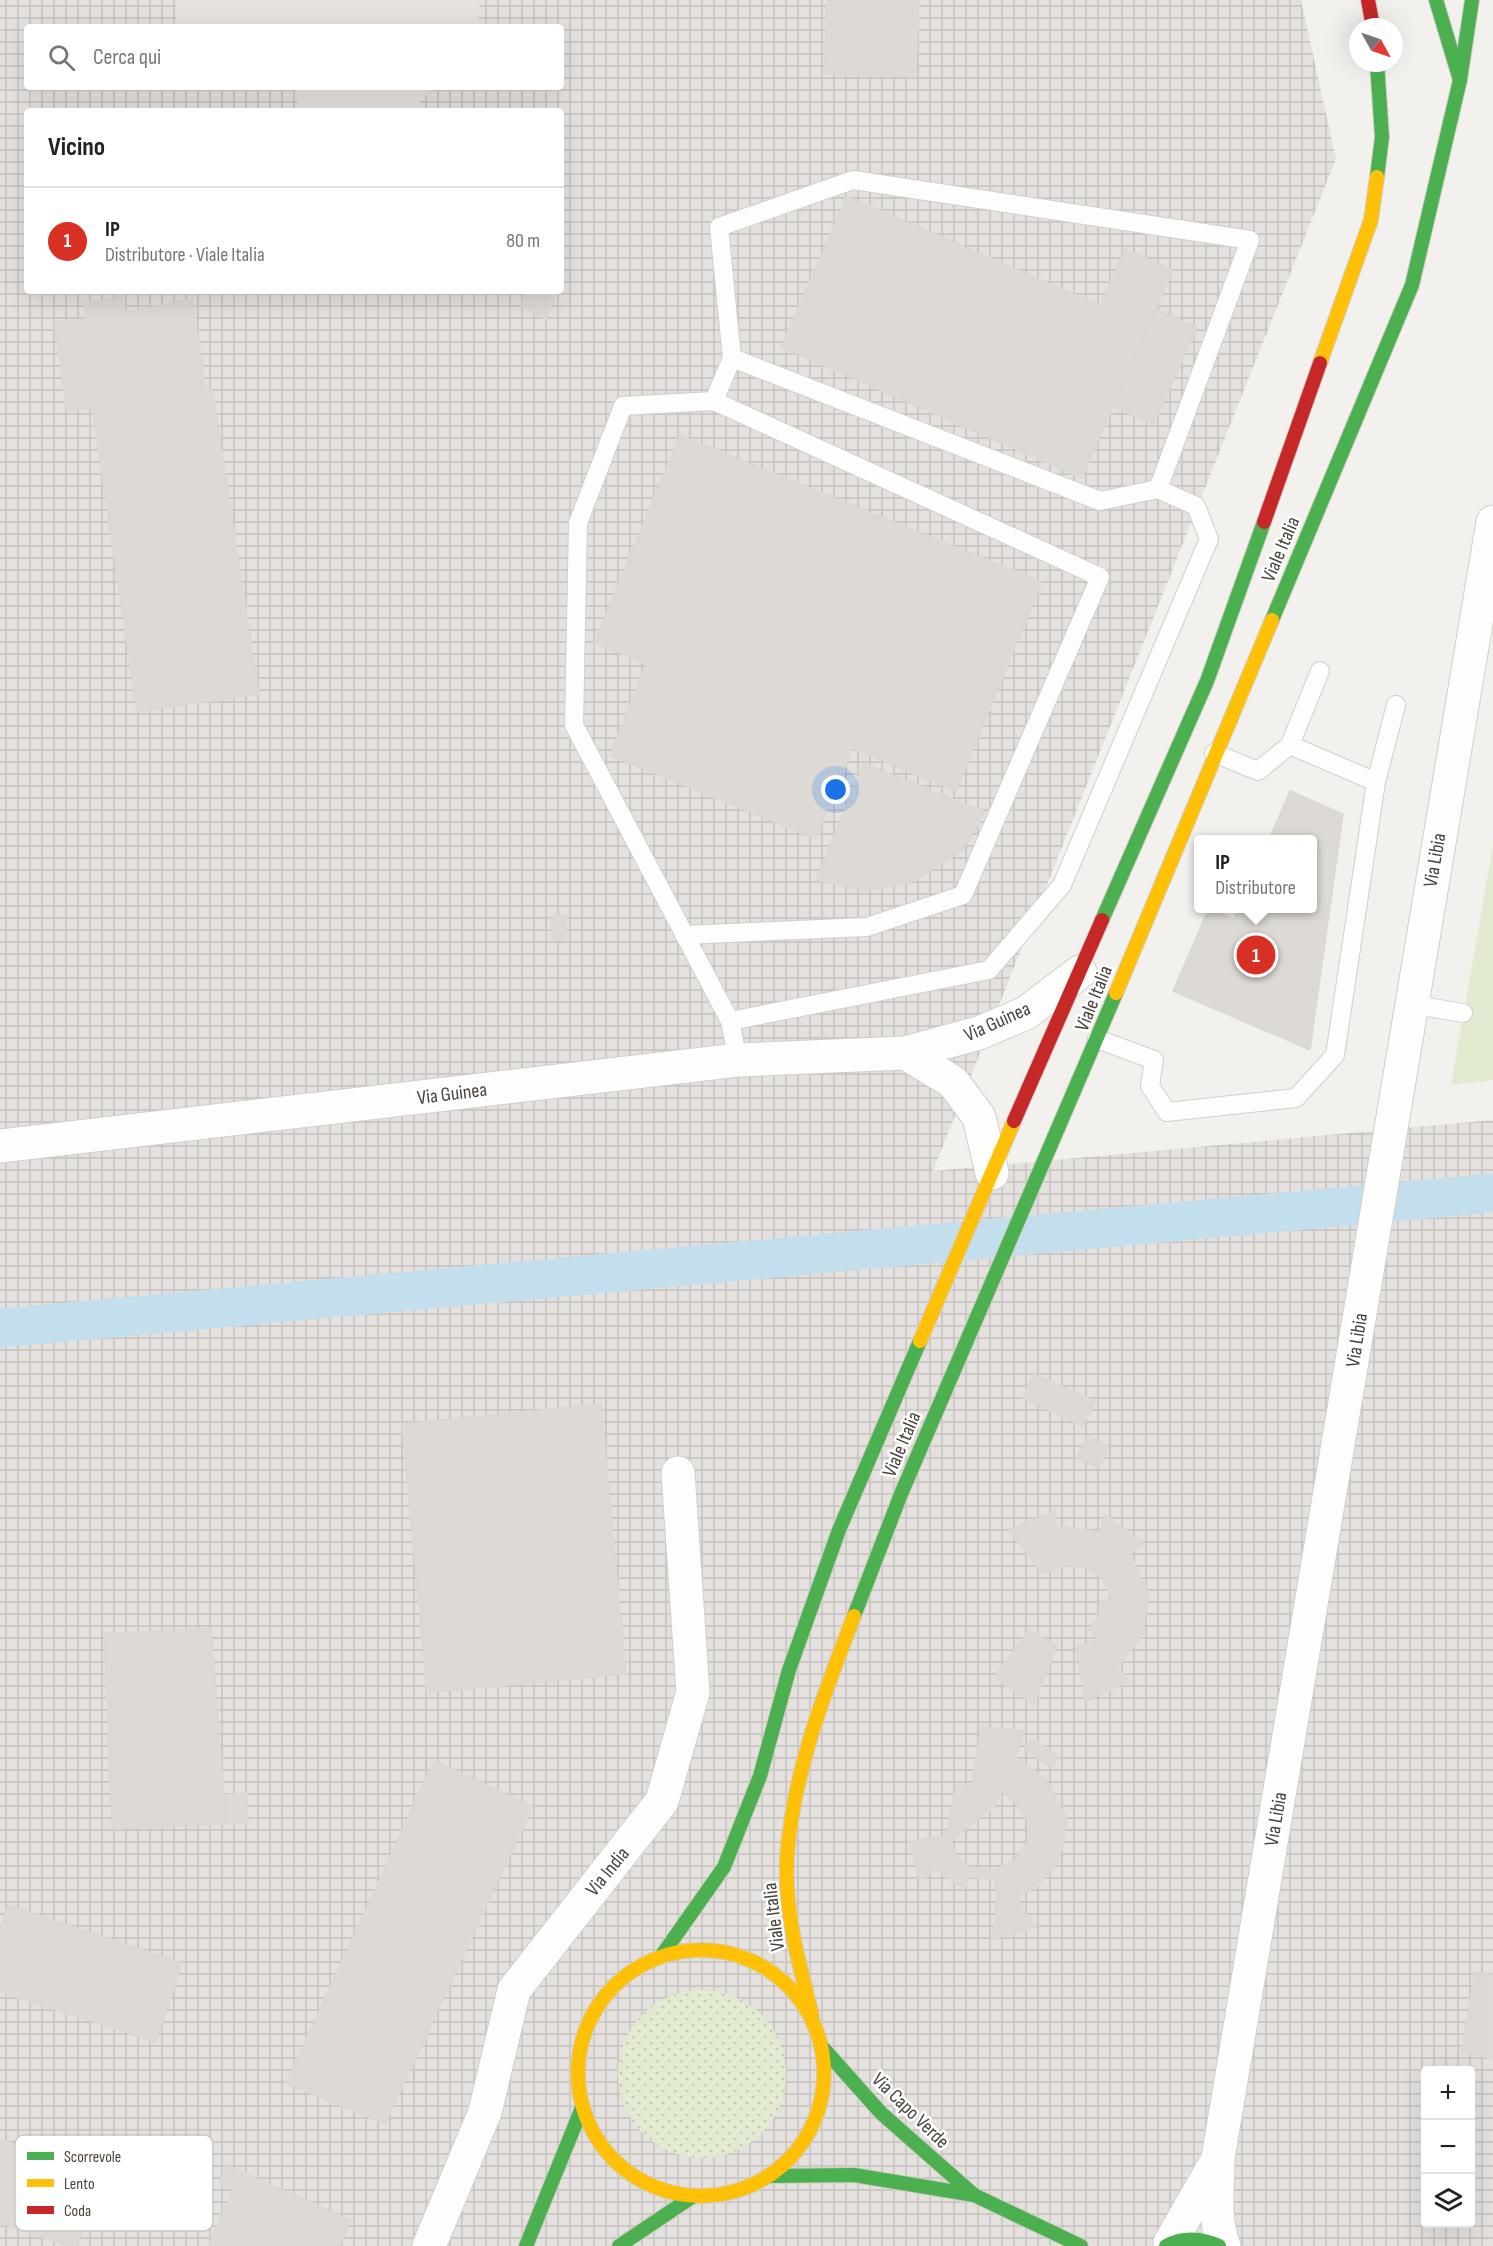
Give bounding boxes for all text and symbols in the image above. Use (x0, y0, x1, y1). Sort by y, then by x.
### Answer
north arrow (1349, 18, 1403, 72)
search box (24, 24, 564, 90)
icon: search (45, 41, 78, 74)
text: Cerca qui (93, 44, 161, 71)
text: Vicino (48, 132, 105, 163)
text: IP (105, 216, 120, 243)
text: 1 (64, 229, 71, 253)
text: 80 m (506, 229, 540, 253)
text: Distributore · Viale Italia (105, 243, 265, 267)
street label: Viale Italia (1256, 513, 1305, 586)
your location (821, 775, 850, 804)
street label: Via Libia (1418, 831, 1452, 889)
popup (1194, 835, 1317, 913)
text: IP (1215, 849, 1230, 876)
text: Distributore (1215, 876, 1296, 900)
pin: 1 (1236, 932, 1276, 978)
street label: Viale Italia (1070, 962, 1118, 1035)
street label: Via Guinea (961, 997, 1034, 1047)
street label: Via Guinea (416, 1078, 488, 1110)
street label: Via Libia (1341, 1311, 1373, 1369)
street label: Viale Italia (877, 1408, 926, 1481)
street label: Via Libia (1259, 1790, 1293, 1848)
street label: Via India (581, 1842, 635, 1901)
street label: Viale Italia (758, 1881, 790, 1952)
map controls (1421, 2066, 1475, 2228)
button: + (1421, 2066, 1475, 2120)
street label: Via Capo Verde (866, 2068, 954, 2154)
button: − (1421, 2120, 1475, 2174)
legend (15, 2135, 213, 2231)
text: Scorrevole (64, 2148, 121, 2167)
button: layers (1421, 2174, 1475, 2228)
text: Lento (64, 2175, 95, 2194)
text: Coda (64, 2202, 91, 2221)

